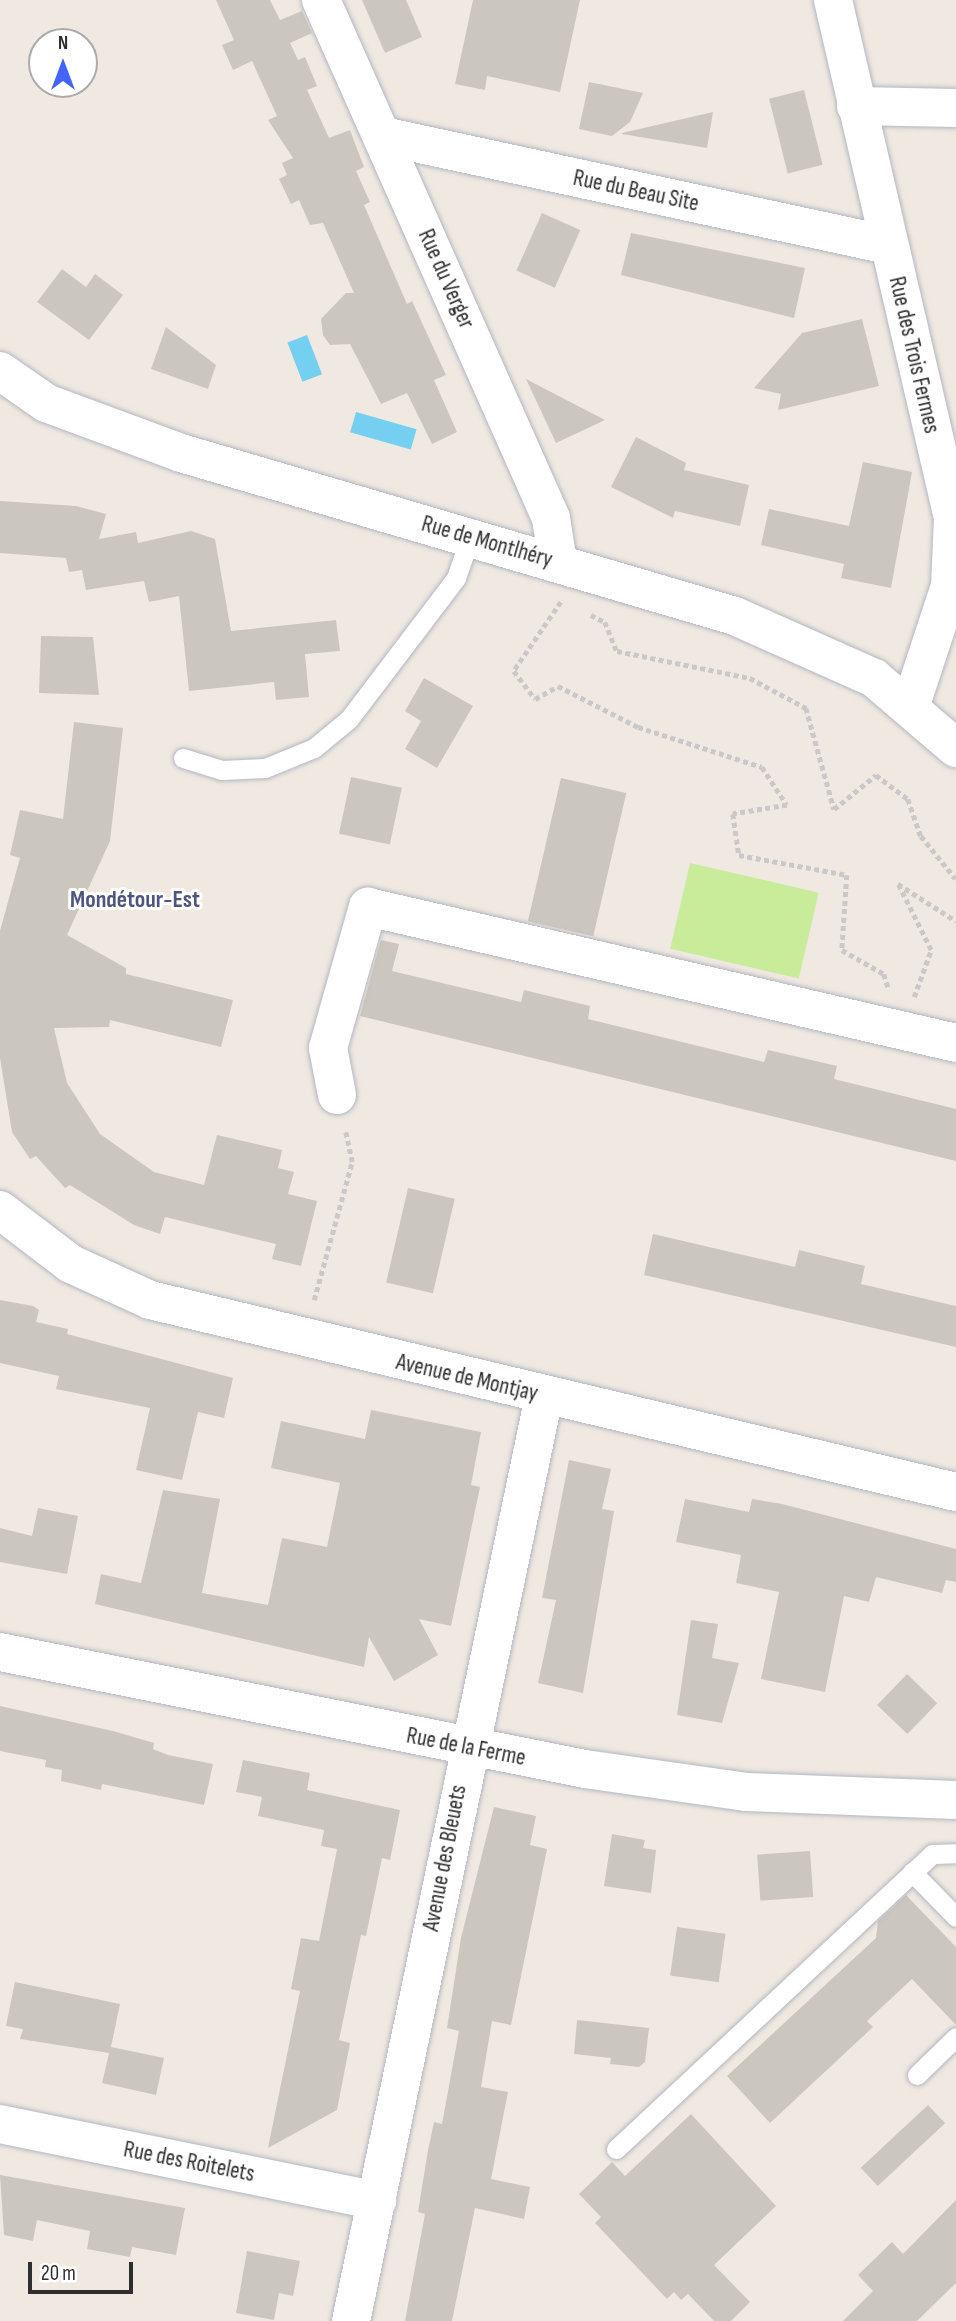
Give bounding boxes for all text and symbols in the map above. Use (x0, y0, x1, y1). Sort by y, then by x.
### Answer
north arrow (28, 28, 98, 98)
text: N (58, 32, 68, 55)
street label: Rue du Beau Site (571, 164, 701, 218)
street label: Rue du Verger (412, 225, 480, 333)
street label: Rue des Trois Fermes (883, 274, 945, 436)
street label: Rue de Montlhéry (418, 510, 556, 574)
district label: Mondétour-Est (70, 886, 200, 914)
street label: Avenue de Montjay (394, 1348, 540, 1408)
street label: Rue de la Ferme (404, 1722, 528, 1772)
street label: Avenue des Bleuets (417, 1783, 473, 1933)
street label: Rue des Roitelets (121, 2136, 257, 2188)
scale bar (32, 2248, 136, 2292)
text: 20 m (41, 2261, 76, 2286)

